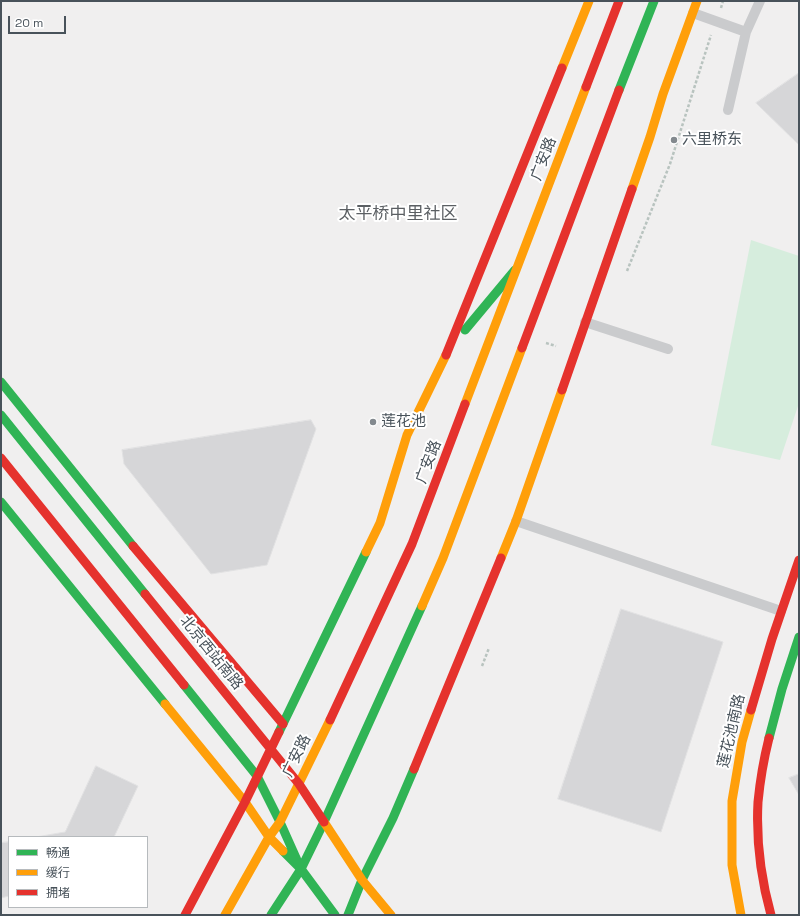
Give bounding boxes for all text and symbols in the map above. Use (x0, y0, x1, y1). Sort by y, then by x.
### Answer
scale bar (10, 8, 68, 34)
text: 20 m (15, 15, 43, 31)
place label: 六里桥东 (682, 131, 742, 149)
street label: 广安路 (528, 135, 560, 183)
marker: 六里桥东 (669, 135, 679, 145)
district label: 太平桥中里社区 (339, 204, 457, 224)
place label: 莲花池 (381, 413, 426, 431)
marker: 莲花池 (368, 417, 378, 427)
street label: 广安路 (413, 438, 445, 486)
street label: 北京西站南路 (176, 612, 246, 694)
street label: 莲花池南路 (715, 692, 749, 770)
street label: 广安路 (279, 732, 315, 780)
legend (8, 836, 148, 908)
text: 畅通 (46, 845, 70, 861)
text: 缓行 (46, 865, 70, 881)
text: 拥堵 (46, 885, 70, 901)

